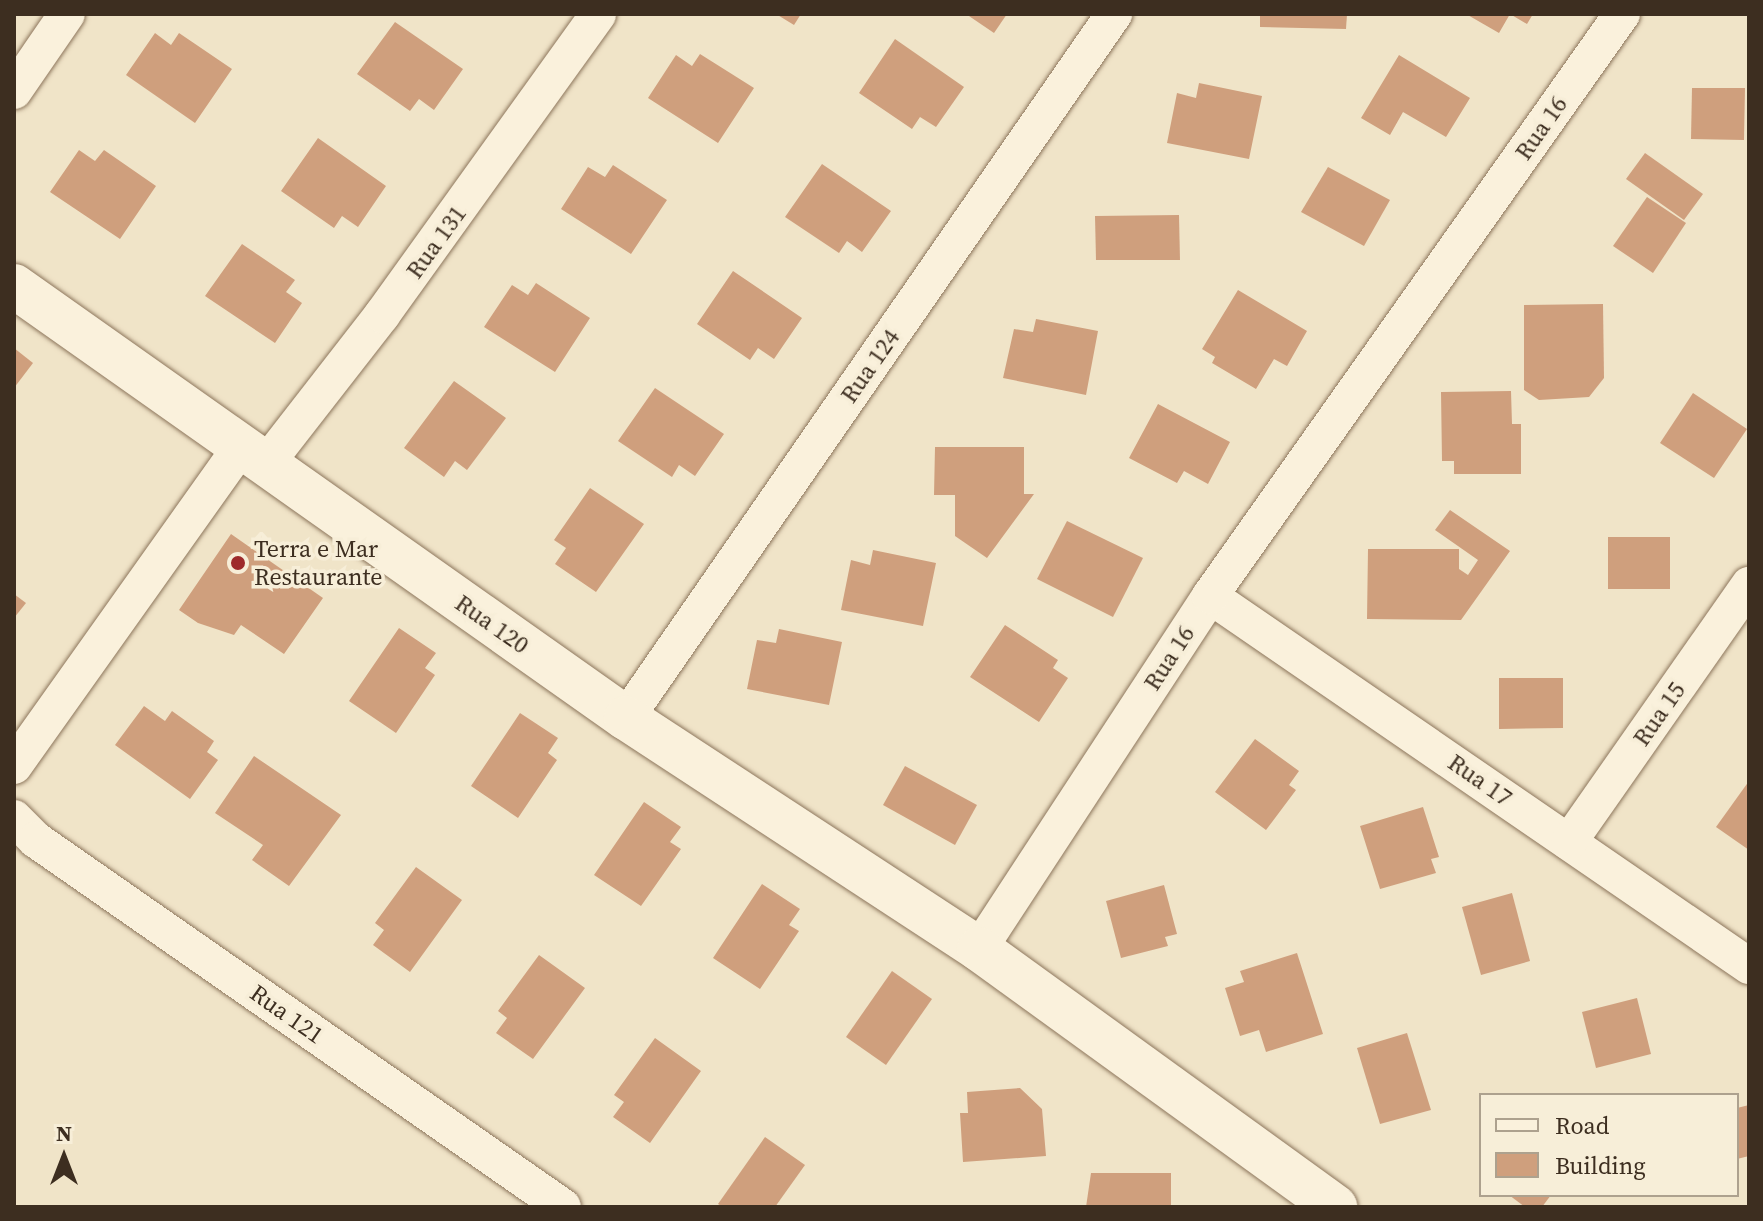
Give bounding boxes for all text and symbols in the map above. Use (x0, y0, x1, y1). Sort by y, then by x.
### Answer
street label: Rua 16 (1509, 91, 1573, 165)
street label: Rua 131 (400, 200, 472, 284)
street label: Rua 124 (834, 324, 906, 408)
place label: Terra e Mar Restaurante (254, 535, 382, 591)
marker: Terra e Mar Restaurante (229, 554, 247, 572)
street label: Rua 120 (450, 588, 534, 660)
street label: Rua 16 (1138, 620, 1200, 696)
street label: Rua 15 (1627, 677, 1691, 751)
street label: Rua 17 (1443, 748, 1517, 812)
street label: Rua 121 (245, 978, 329, 1050)
legend (1479, 1093, 1739, 1197)
text: Road (1555, 1109, 1609, 1142)
north arrow (24, 1117, 104, 1197)
text: N (56, 1118, 72, 1148)
text: Building (1555, 1149, 1646, 1182)

